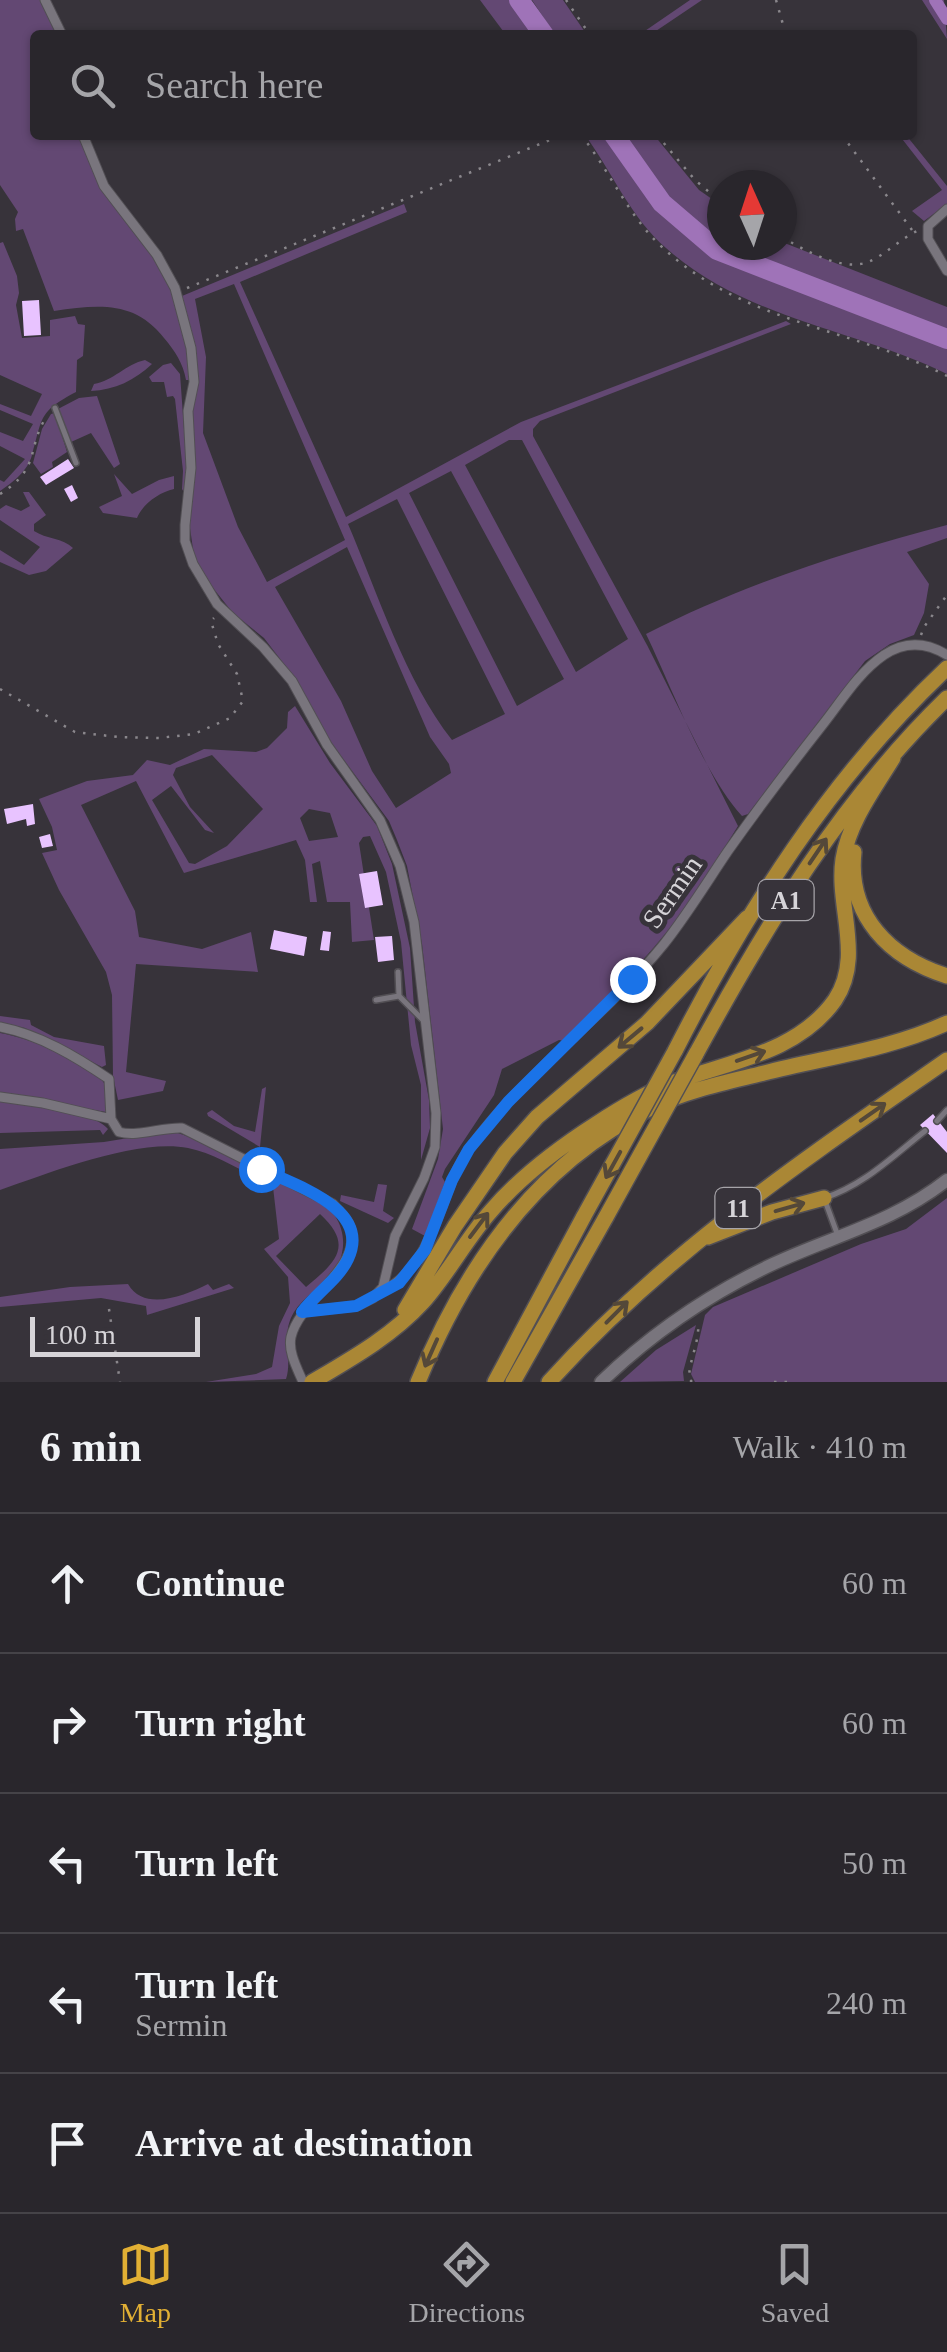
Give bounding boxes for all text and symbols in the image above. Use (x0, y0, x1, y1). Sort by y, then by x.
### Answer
search box (30, 30, 917, 140)
icon: search (65, 58, 120, 113)
text: Search here (145, 64, 323, 106)
north arrow (707, 170, 797, 260)
one-way arrow (808, 837, 829, 865)
street label: Sermin (636, 850, 708, 934)
road number: A1 (758, 880, 814, 920)
route end (610, 957, 656, 1003)
one-way arrow (618, 1026, 643, 1049)
one-way arrow (734, 1046, 766, 1064)
one-way arrow (858, 1102, 886, 1123)
route start (239, 1147, 285, 1193)
one-way arrow (603, 1149, 623, 1179)
road number: 11 (716, 1188, 760, 1228)
one-way arrow (774, 1197, 805, 1216)
one-way arrow (469, 1212, 490, 1239)
one-way arrow (605, 1300, 629, 1324)
scale bar (30, 1312, 200, 1356)
text: 100 m (45, 1319, 116, 1350)
one-way arrow (421, 1337, 439, 1368)
text: 6 min (40, 1424, 142, 1470)
text: Walk · 410 m (733, 1429, 907, 1465)
icon: ahead (40, 1556, 95, 1611)
text: Continue (135, 1562, 285, 1604)
text: 60 m (842, 1565, 907, 1601)
icon: right (40, 1696, 95, 1751)
text: Turn right (135, 1702, 306, 1744)
text: 60 m (842, 1705, 907, 1741)
icon: left (40, 1836, 95, 1891)
text: Turn left (135, 1842, 278, 1884)
text: 50 m (842, 1845, 907, 1881)
text: Turn left (135, 1964, 278, 2006)
icon: left (40, 1976, 95, 2031)
text: 240 m (826, 1985, 907, 2021)
text: Sermin (135, 2007, 227, 2043)
icon: arrive (40, 2116, 95, 2171)
text: Arrive at destination (135, 2122, 473, 2164)
tab: Map (118, 2237, 173, 2329)
tab: Directions (408, 2237, 525, 2329)
tab: Saved (761, 2237, 829, 2329)

